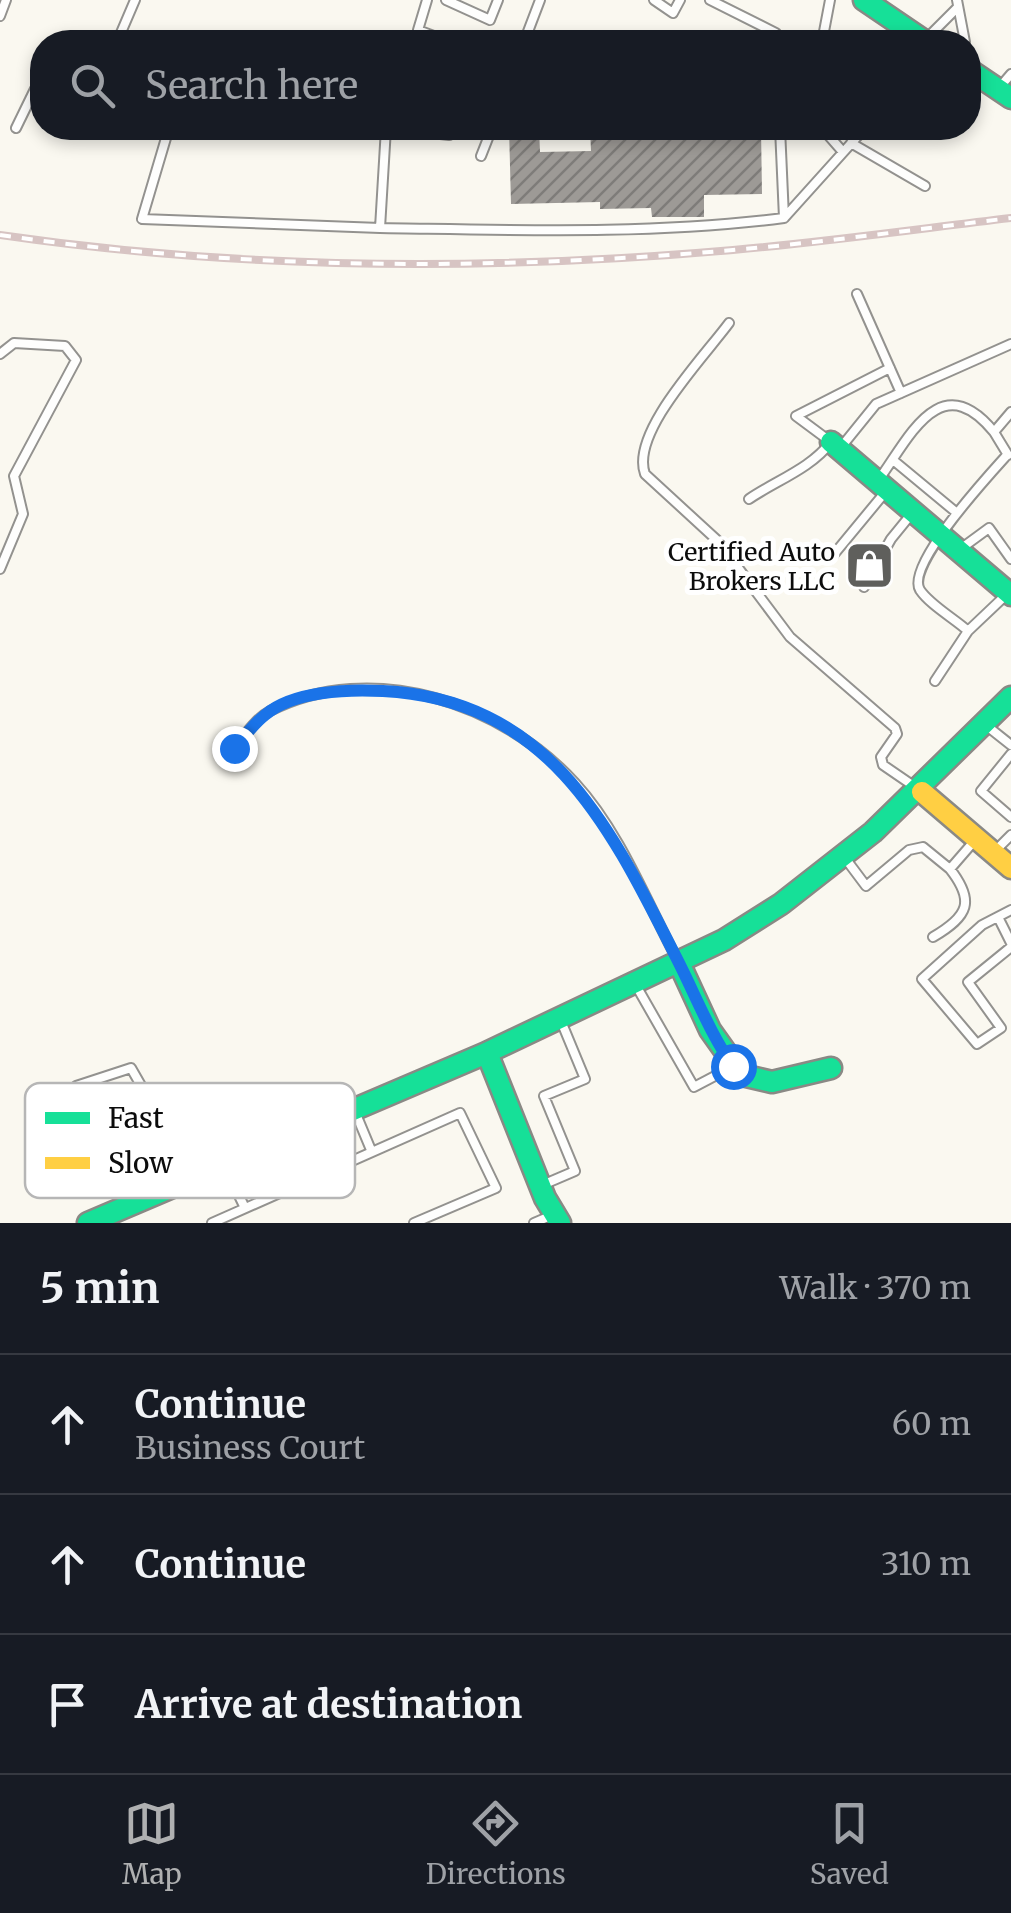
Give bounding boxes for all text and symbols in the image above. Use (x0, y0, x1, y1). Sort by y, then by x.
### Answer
search box (30, 30, 981, 140)
icon: search (65, 58, 120, 113)
text: Search here (145, 62, 358, 109)
place label: Certified Auto Brokers LLC (668, 536, 835, 597)
shop icon: Certified Auto Brokers LLC (844, 540, 896, 592)
route end (212, 726, 258, 772)
route start (711, 1044, 757, 1090)
legend (25, 1083, 355, 1198)
text: Fast (108, 1100, 164, 1136)
text: Slow (108, 1145, 173, 1181)
text: 5 min (40, 1262, 159, 1314)
text: Walk · 370 m (779, 1268, 971, 1308)
text: Continue (135, 1381, 306, 1428)
icon: ahead (40, 1397, 95, 1452)
text: 60 m (892, 1404, 971, 1444)
text: Business Court (135, 1428, 365, 1468)
icon: ahead (40, 1537, 95, 1592)
text: Continue (135, 1541, 306, 1588)
text: 310 m (881, 1544, 971, 1584)
icon: arrive (40, 1677, 95, 1732)
text: Arrive at destination (135, 1681, 522, 1728)
tab: Map (122, 1796, 182, 1892)
tab: Directions (426, 1796, 566, 1892)
tab: Saved (810, 1796, 889, 1892)

